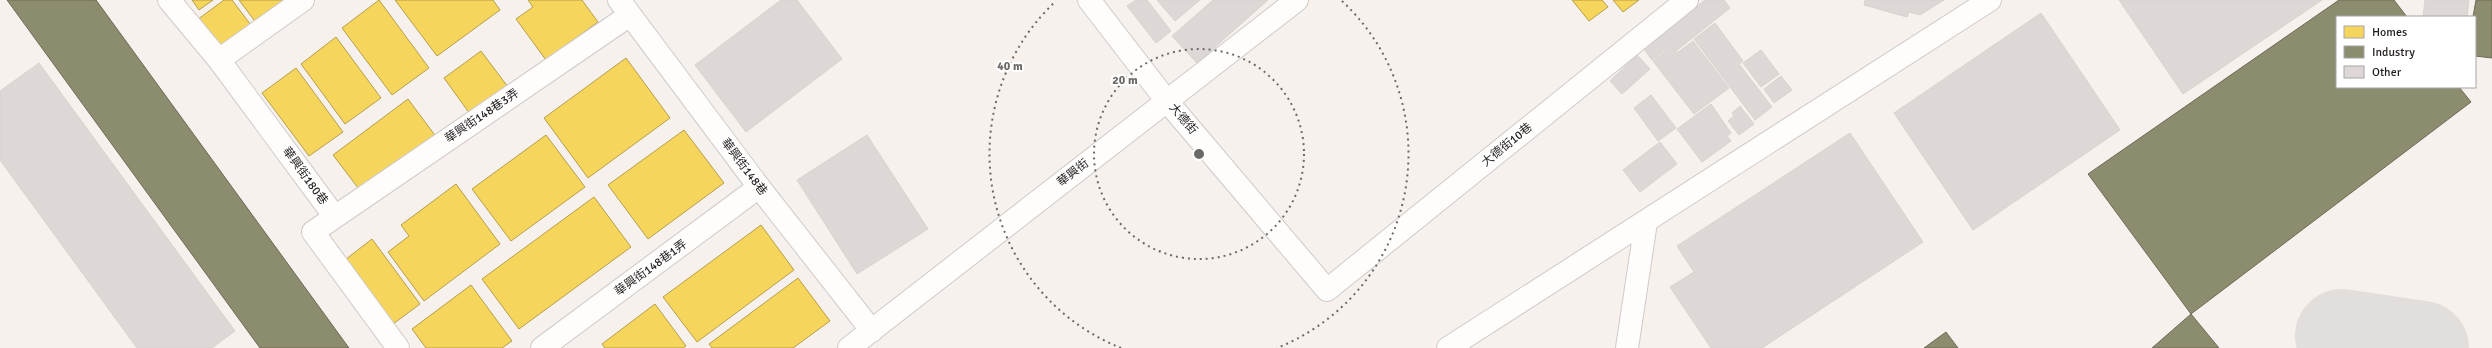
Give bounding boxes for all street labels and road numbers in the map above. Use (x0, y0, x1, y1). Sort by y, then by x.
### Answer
street label: 華興街148巷3弄 (442, 86, 522, 146)
street label: 大德街 (1166, 100, 1200, 138)
street label: 大德街10巷 (1479, 120, 1535, 170)
street label: 華興街148巷 (718, 136, 770, 198)
street label: 華興街180巷 (279, 144, 331, 208)
street label: 華興街 (1054, 156, 1092, 190)
street label: 華興街148巷1弄 (612, 237, 690, 299)

